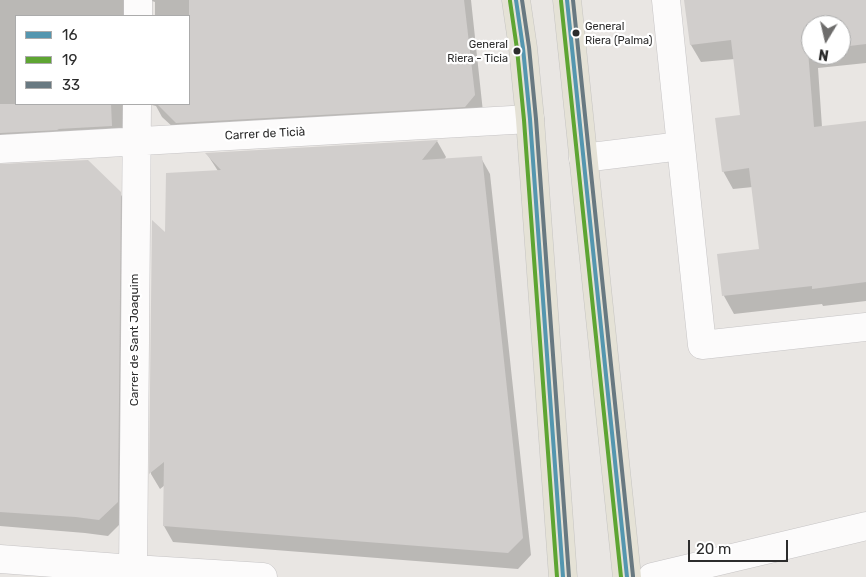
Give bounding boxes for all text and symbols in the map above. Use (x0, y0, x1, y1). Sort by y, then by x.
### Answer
legend (15, 15, 190, 105)
north arrow (801, 15, 851, 65)
place label: General Riera (Palma) (585, 20, 652, 46)
text: 16 (62, 26, 77, 44)
marker: General Riera (Palma) (571, 28, 581, 38)
place label: General Riera - Ticia (447, 38, 508, 64)
text: N (817, 45, 830, 64)
marker: General Riera - Ticia (512, 46, 522, 56)
text: 19 (62, 51, 77, 69)
text: 33 (62, 76, 80, 94)
street label: Carrer de Ticià (224, 125, 306, 143)
street label: Carrer de Sant Joaquim (128, 274, 142, 406)
scale bar (691, 530, 791, 562)
text: 20 m (696, 540, 731, 558)

